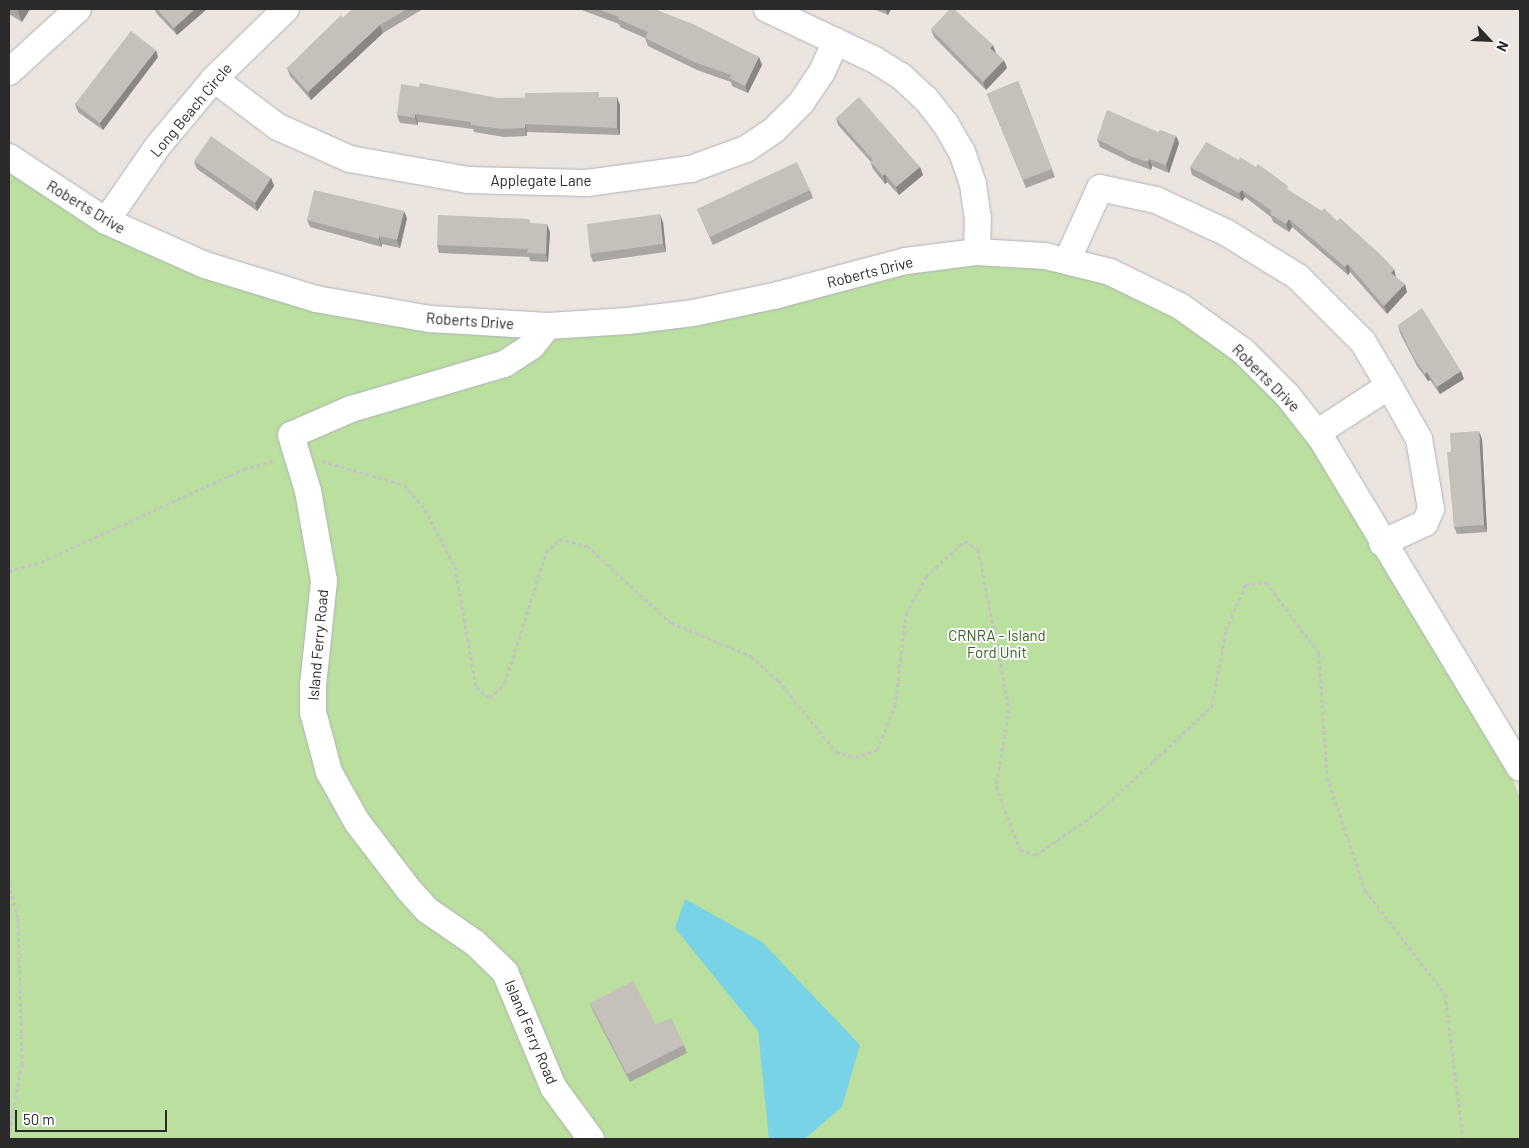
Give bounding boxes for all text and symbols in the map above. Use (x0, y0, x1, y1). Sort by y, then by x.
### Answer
north arrow (1464, 15, 1514, 65)
text: N (1493, 39, 1513, 54)
street label: Long Beach Circle (146, 59, 236, 161)
street label: Applegate Lane (490, 172, 592, 190)
street label: Roberts Drive (44, 177, 128, 237)
street label: Roberts Drive (825, 253, 915, 291)
street label: Roberts Drive (425, 309, 515, 333)
street label: Roberts Drive (1228, 340, 1304, 416)
street label: Island Ferry Road (304, 589, 332, 701)
park label: CRNRA - Island Ford Unit (948, 626, 1046, 661)
street label: Island Ferry Road (501, 977, 561, 1087)
scale bar (18, 1100, 170, 1132)
text: 50 m (23, 1110, 55, 1128)

